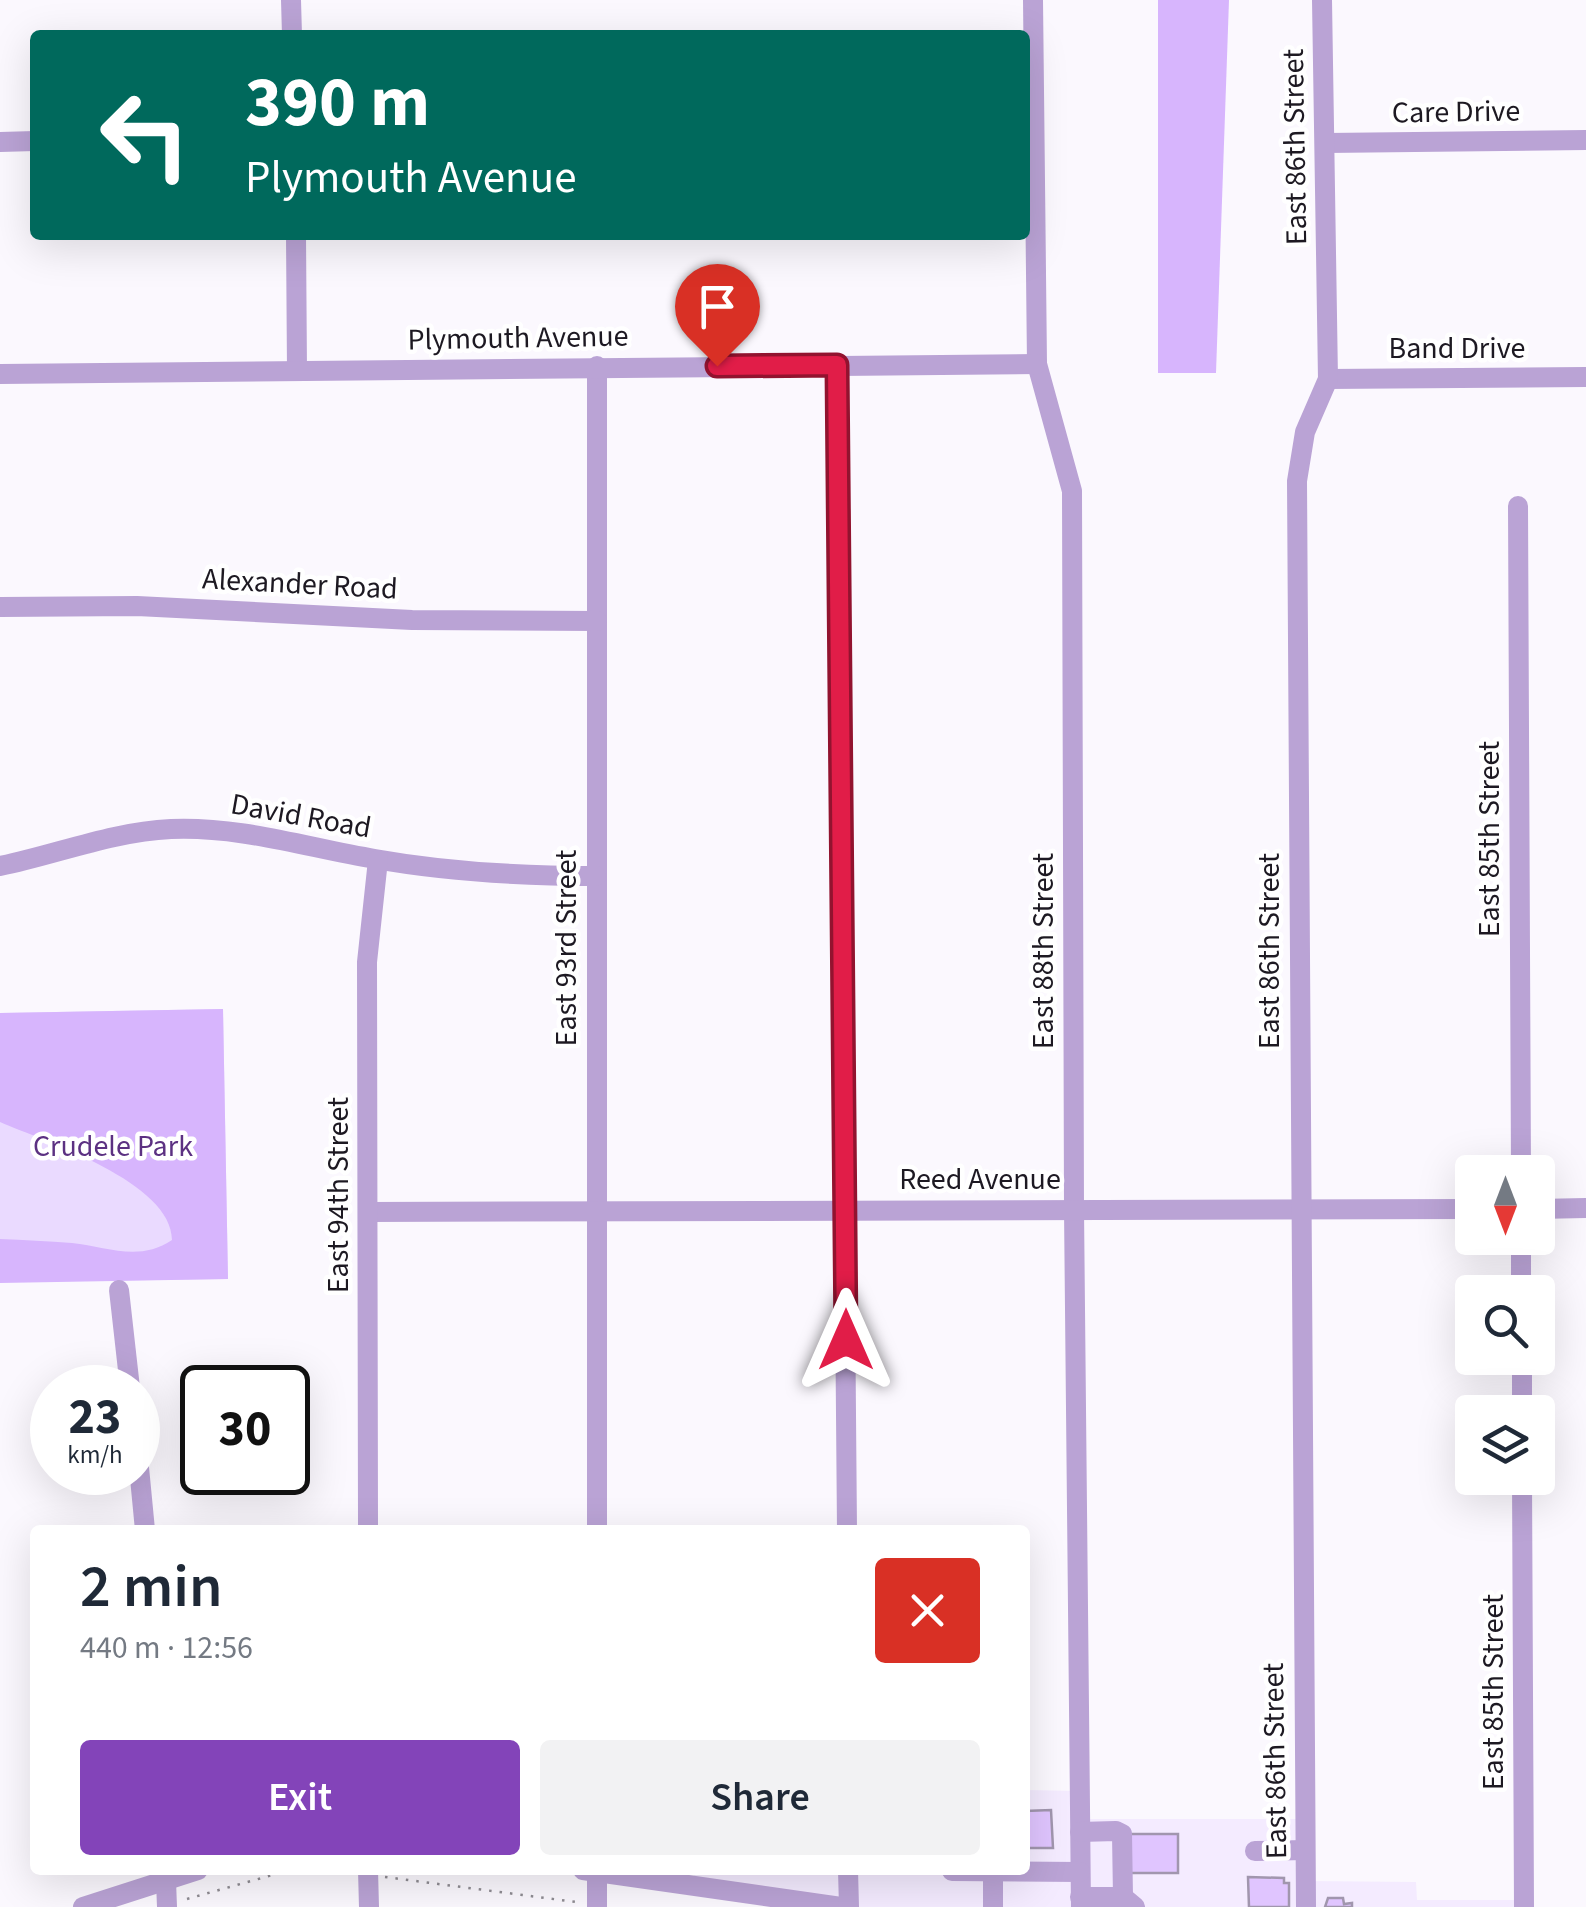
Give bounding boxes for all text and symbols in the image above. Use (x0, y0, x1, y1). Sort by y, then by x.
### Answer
street label: East 86th Street (1272, 48, 1318, 246)
text: 390 m (245, 53, 430, 153)
icon: left (80, 70, 210, 200)
street label: Care Drive (1392, 89, 1520, 135)
text: Plymouth Avenue (245, 146, 577, 210)
pin (675, 264, 760, 367)
icon: arrive (690, 279, 745, 334)
street label: Plymouth Avenue (407, 315, 629, 361)
street label: Band Drive (1389, 327, 1525, 370)
street label: Alexander Road (201, 557, 399, 611)
street label: East 85th Street (1468, 741, 1511, 937)
street label: David Road (227, 782, 375, 850)
street label: East 93rd Street (545, 850, 588, 1046)
street label: East 88th Street (1022, 853, 1065, 1049)
street label: East 86th Street (1248, 853, 1291, 1049)
street label: East 94th Street (317, 1097, 360, 1293)
park label: Crudele Park (33, 1125, 193, 1168)
north arrow (1455, 1155, 1555, 1255)
map controls (1455, 1155, 1555, 1495)
street label: Reed Avenue (899, 1158, 1061, 1201)
button: search (1455, 1275, 1555, 1375)
position arrow (794, 1288, 898, 1392)
speed limit sign: 30 (180, 1365, 310, 1495)
text: 23 (69, 1382, 121, 1453)
button: layers (1455, 1395, 1555, 1495)
text: km/h (67, 1437, 123, 1473)
text: 2 min (80, 1545, 223, 1630)
button: close (875, 1558, 980, 1663)
street label: East 85th Street (1472, 1594, 1515, 1790)
text: 440 m · 12:56 (80, 1625, 253, 1671)
street label: East 86th Street (1252, 1662, 1298, 1860)
button: Exit (80, 1740, 520, 1855)
button: Share (540, 1740, 980, 1855)

